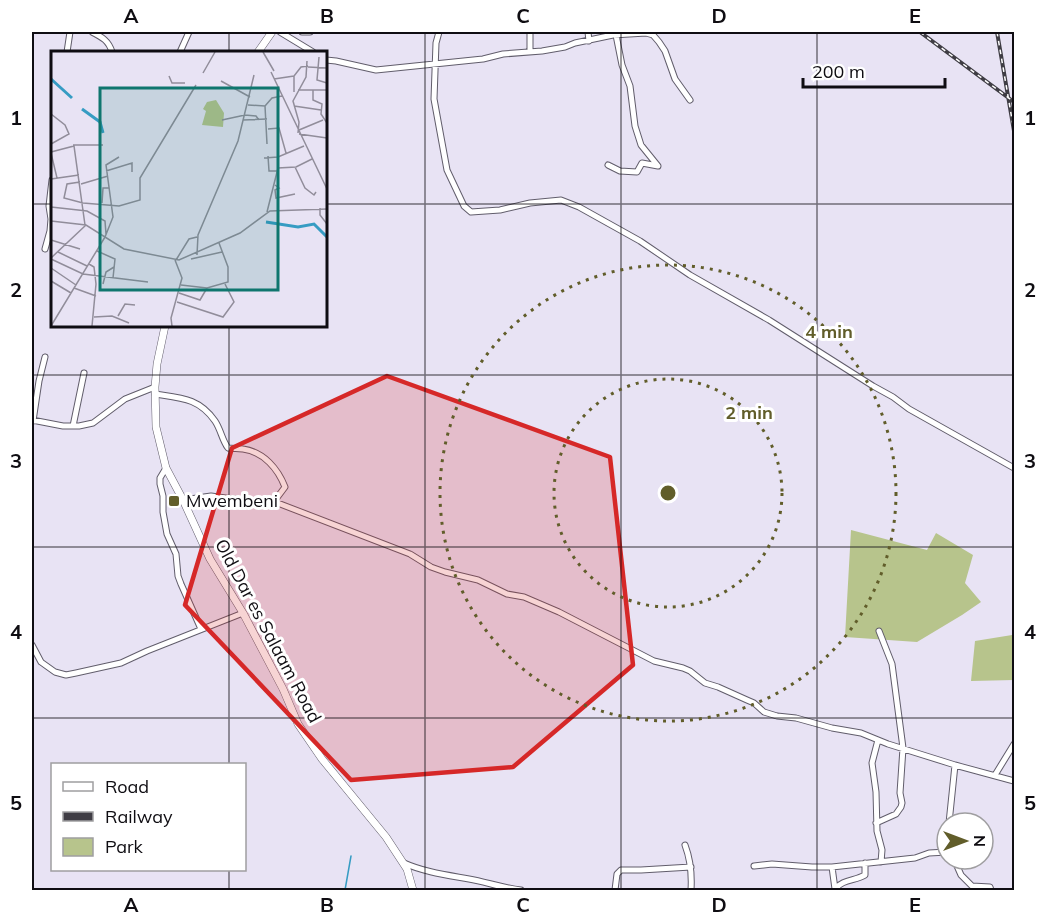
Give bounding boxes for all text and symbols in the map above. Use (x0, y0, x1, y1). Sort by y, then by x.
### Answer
text: A (124, 3, 139, 28)
text: B (320, 3, 334, 28)
text: C (516, 3, 530, 28)
text: D (711, 3, 727, 28)
text: E (909, 3, 921, 28)
inset map (51, 51, 327, 327)
scale bar (803, 51, 946, 89)
text: 200 m (812, 60, 865, 83)
text: 1 (10, 105, 22, 130)
text: 1 (1024, 105, 1036, 130)
text: 2 (10, 277, 22, 302)
text: 2 (1024, 277, 1036, 302)
text: 4 min (805, 320, 853, 343)
text: 2 min (725, 401, 773, 424)
text: 3 (10, 448, 22, 473)
text: 3 (1024, 448, 1036, 473)
centre of rings (658, 483, 678, 503)
place label: Mwembeni (186, 489, 278, 512)
marker: Mwembeni (167, 494, 181, 508)
street label: Old Dar es Salaam Road (210, 535, 327, 727)
text: 4 (10, 619, 22, 644)
text: 4 (1024, 619, 1036, 644)
legend (51, 763, 246, 871)
text: Road (105, 775, 149, 798)
text: 5 (10, 790, 22, 815)
text: 5 (1024, 790, 1036, 815)
text: Railway (105, 805, 173, 828)
north arrow (935, 811, 995, 871)
text: Park (105, 835, 144, 858)
text: N (970, 835, 990, 847)
text: A (124, 892, 139, 917)
text: B (320, 892, 334, 917)
text: C (516, 892, 530, 917)
text: D (711, 892, 727, 917)
text: E (909, 892, 921, 917)

